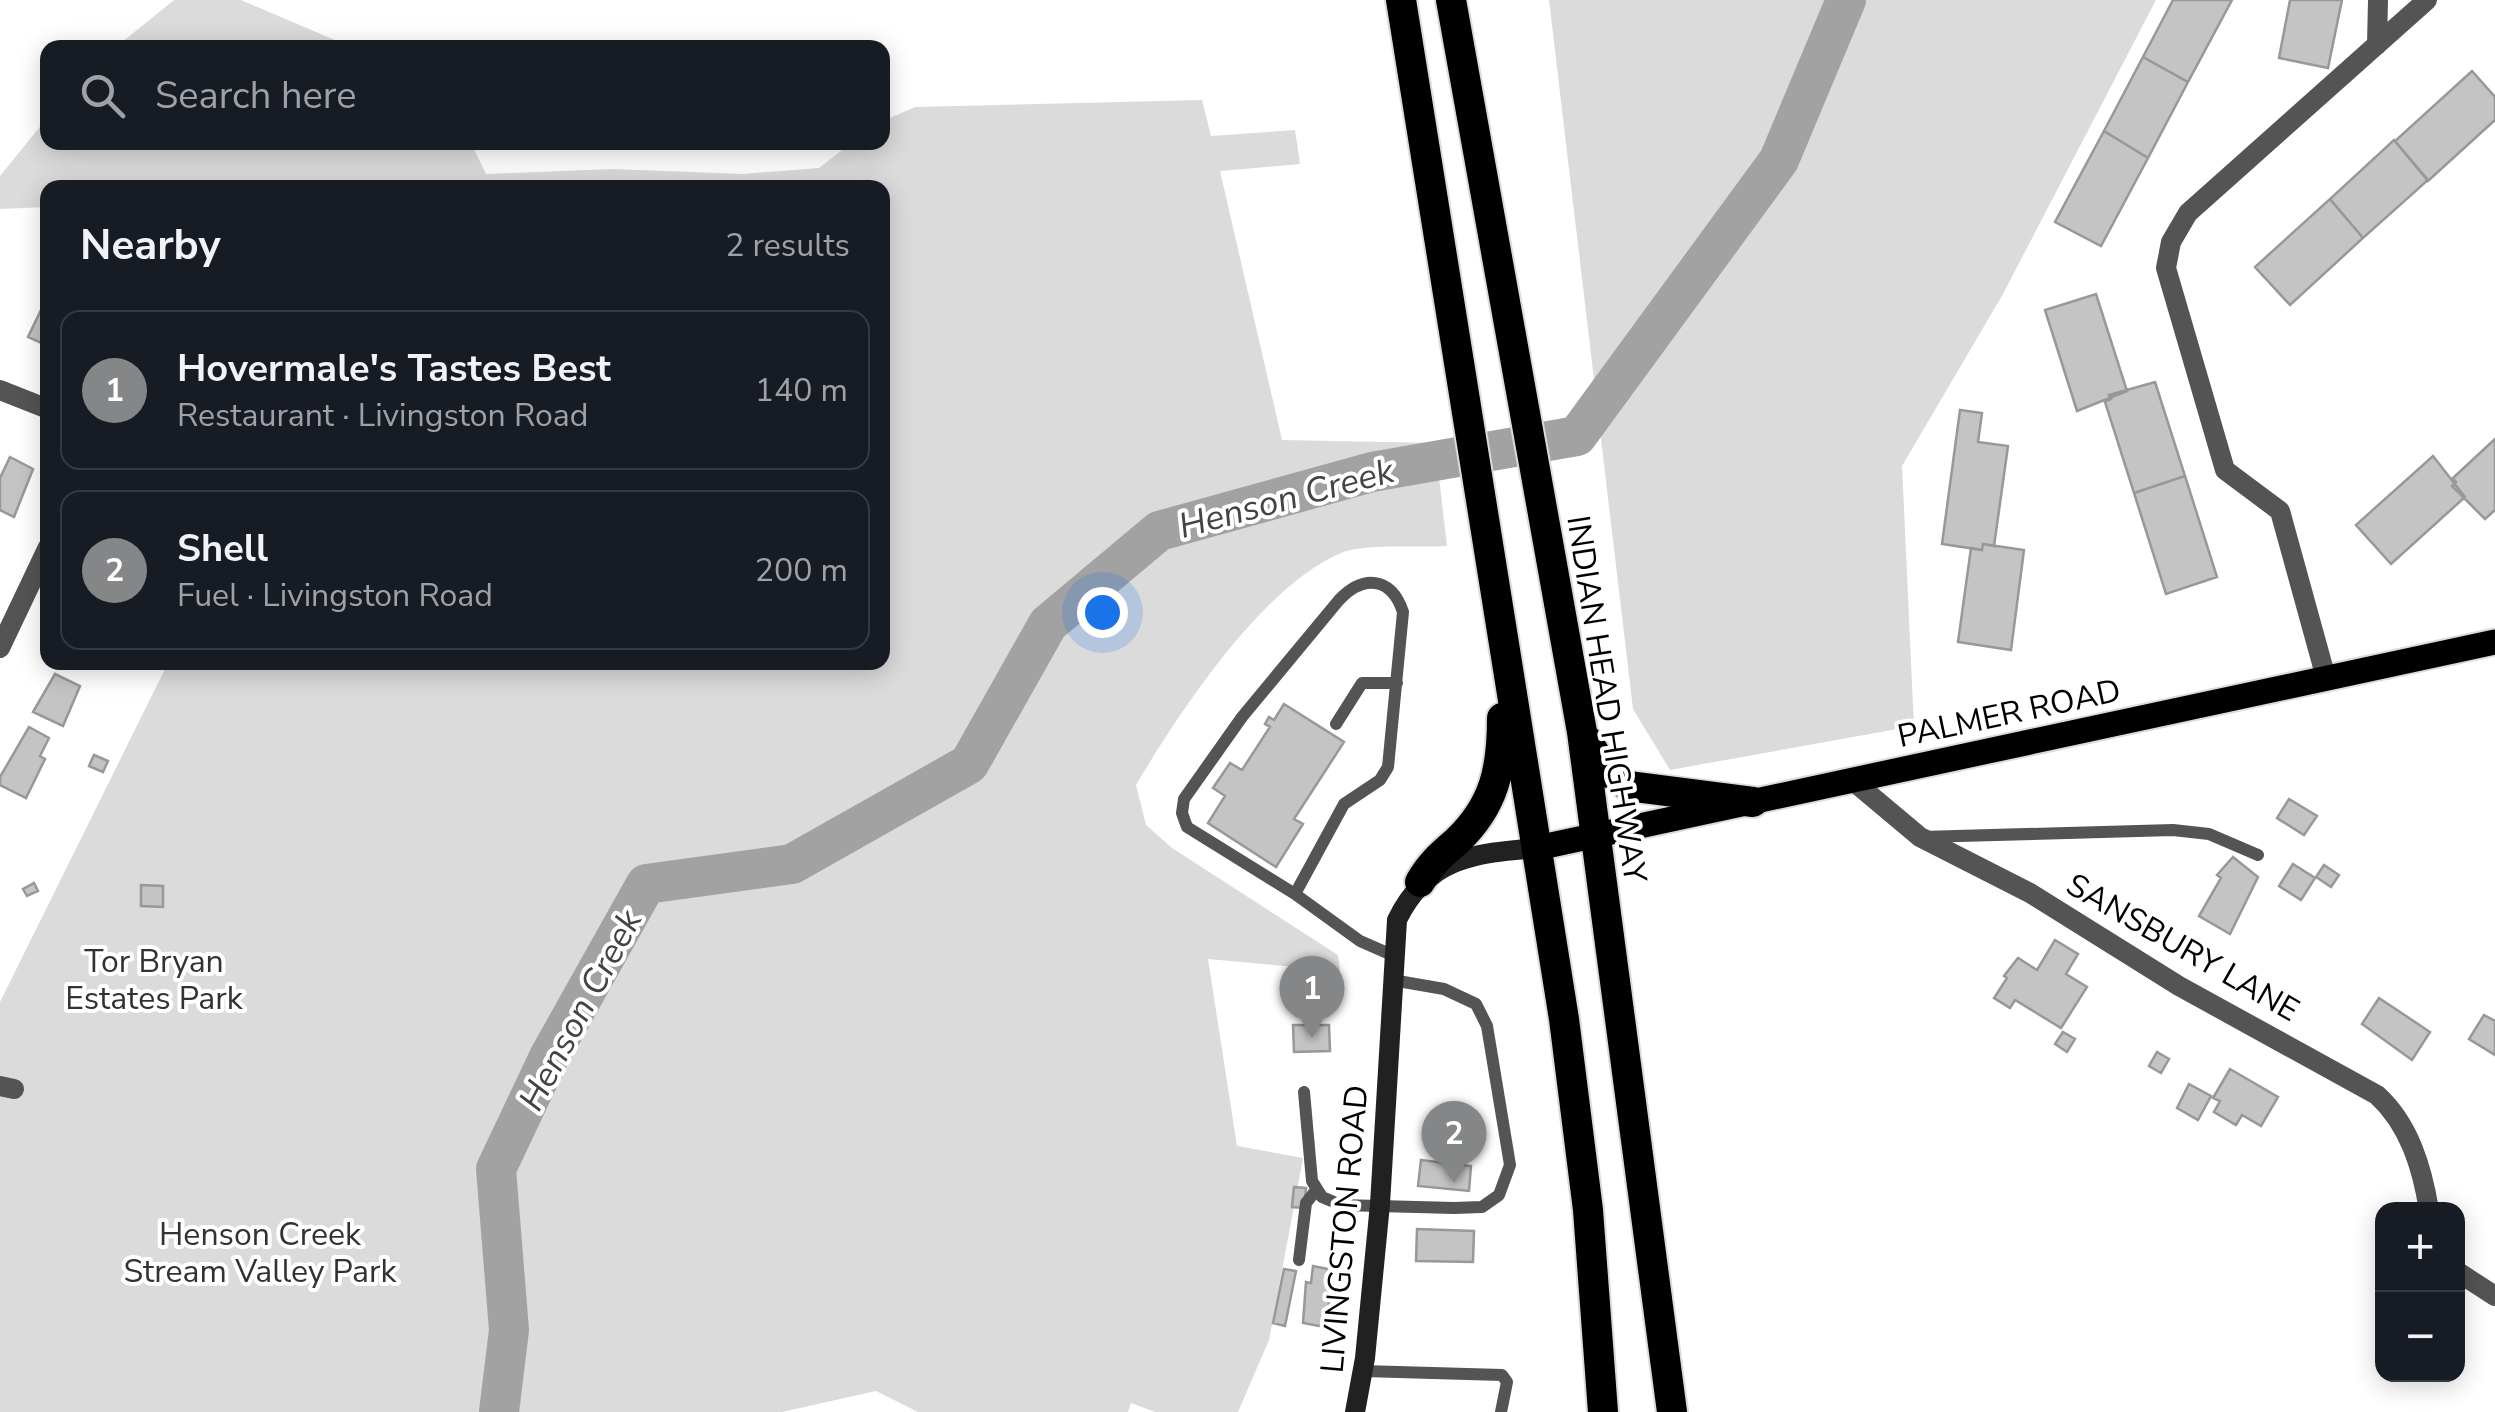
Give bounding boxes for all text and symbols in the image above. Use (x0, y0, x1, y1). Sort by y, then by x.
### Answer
search box (40, 40, 890, 150)
icon: search (75, 68, 130, 123)
text: Search here (155, 70, 356, 121)
text: Nearby (80, 217, 221, 274)
text: 2 results (725, 224, 850, 267)
text: Hovermale's Tastes Best (177, 343, 611, 394)
text: 1 (105, 369, 124, 412)
text: 140 m (755, 369, 848, 412)
text: Restaurant · Livingston Road (177, 394, 588, 437)
water label: Henson Creek (1173, 447, 1400, 550)
street label: INDIAN HEAD HIGHWAY (1556, 513, 1657, 886)
text: Shell (177, 523, 268, 574)
text: 2 (105, 549, 124, 592)
text: 200 m (755, 549, 848, 592)
text: Fuel · Livingston Road (177, 574, 493, 617)
your location (1077, 587, 1128, 638)
street label: PALMER ROAD (1894, 669, 2124, 758)
street label: SANSBURY LANE (2058, 863, 2307, 1032)
water label: Henson Creek (508, 900, 654, 1119)
park label: Tor Bryan Estates Park (65, 940, 244, 1020)
pin: 1 (1280, 956, 1344, 1038)
street label: LIVINGSTON ROAD (1310, 1083, 1378, 1375)
pin: 2 (1422, 1100, 1486, 1183)
map controls (2375, 1202, 2465, 1382)
button: + (2375, 1202, 2465, 1292)
park label: Henson Creek Stream Valley Park (123, 1213, 398, 1293)
button: − (2375, 1292, 2465, 1382)

